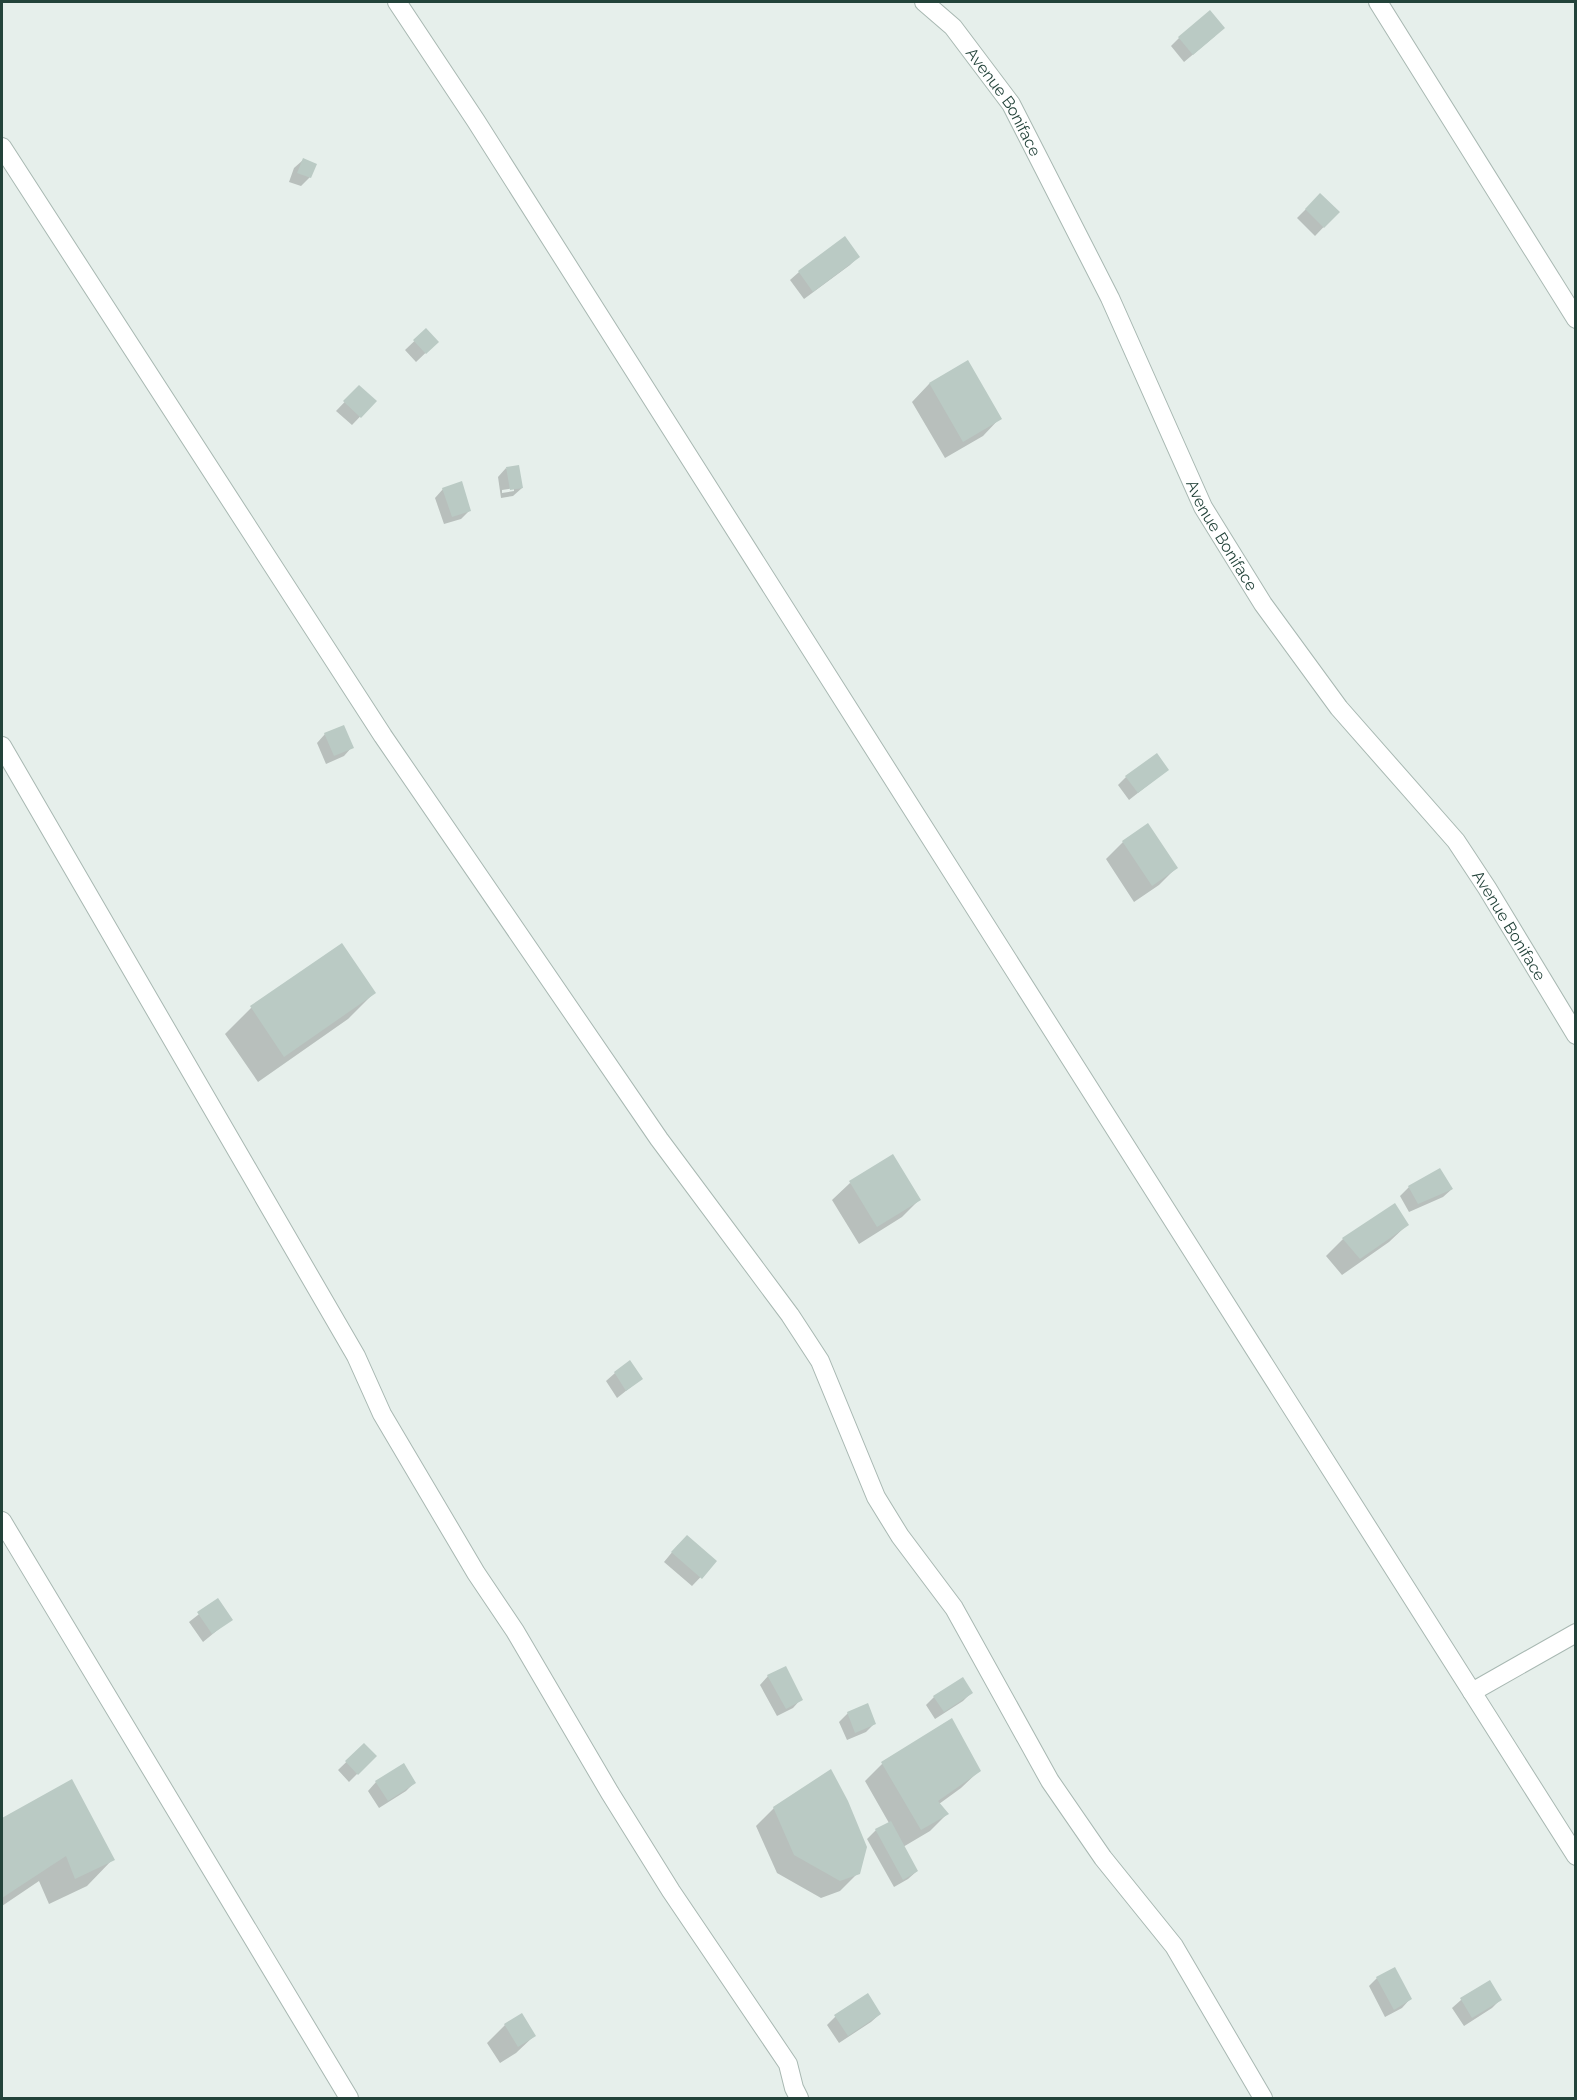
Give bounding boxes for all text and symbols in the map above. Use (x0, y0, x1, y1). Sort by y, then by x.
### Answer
street label: Avenue Boniface (962, 44, 1045, 159)
street label: Avenue Boniface (1183, 477, 1262, 594)
street label: Avenue Boniface (1468, 867, 1550, 984)

